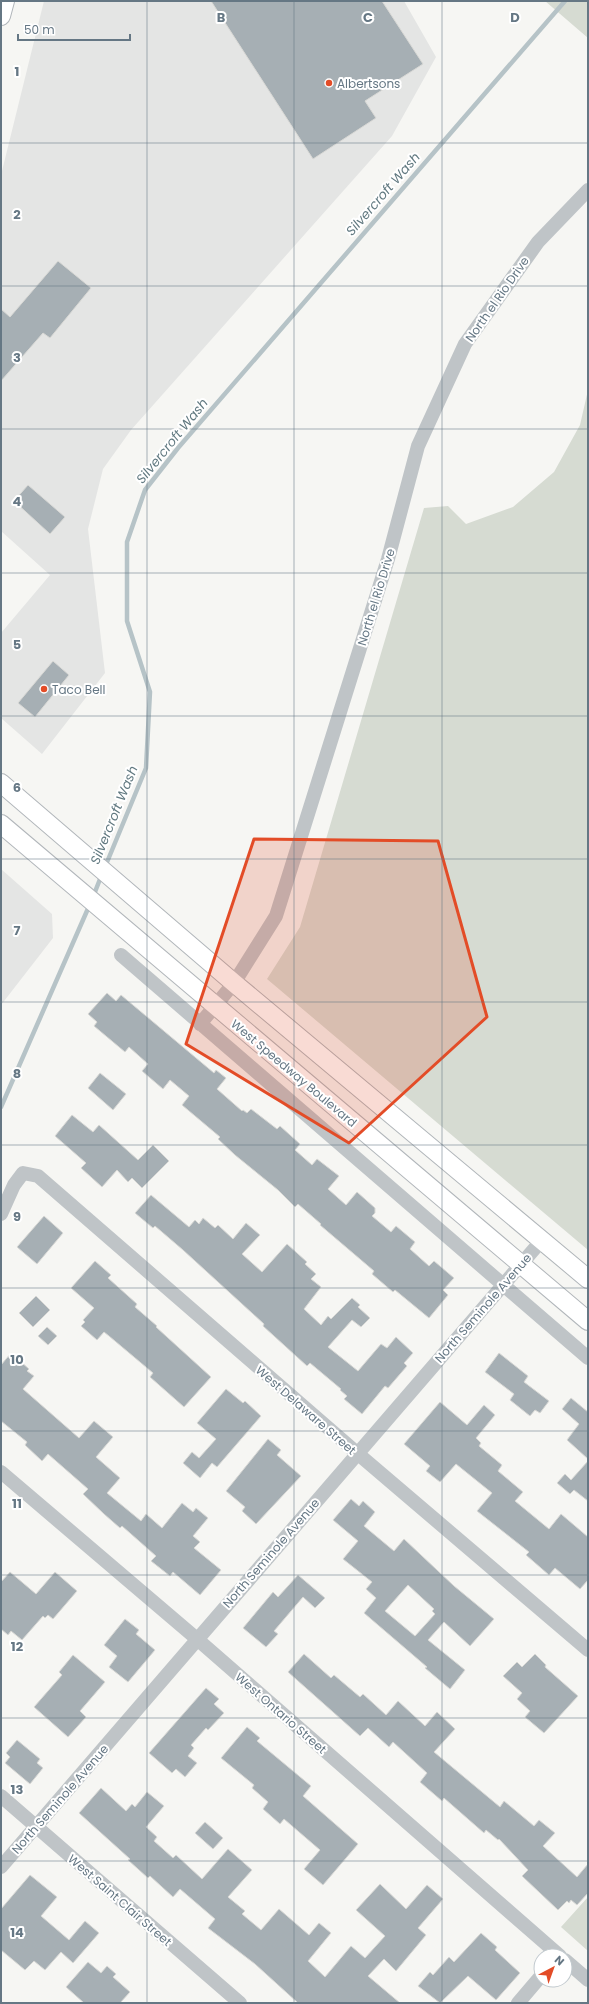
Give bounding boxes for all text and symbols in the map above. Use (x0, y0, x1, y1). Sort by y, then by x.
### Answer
text: B (217, 8, 226, 27)
text: C (363, 8, 373, 27)
text: D (510, 8, 520, 27)
scale bar (18, 16, 130, 42)
text: 50 m (24, 21, 55, 38)
text: 1 (15, 62, 19, 81)
place label: Albertsons (337, 75, 400, 92)
marker: Albertsons (324, 78, 334, 88)
water label: Silvercroft Wash (341, 148, 425, 240)
text: 2 (13, 205, 21, 224)
street label: North el Rio Drive (461, 253, 533, 345)
text: 3 (13, 348, 21, 367)
water label: Silvercroft Wash (132, 394, 212, 488)
text: 4 (13, 492, 22, 511)
street label: North el Rio Drive (353, 546, 399, 648)
text: 5 (13, 635, 21, 654)
place label: Taco Bell (52, 681, 106, 698)
marker: Taco Bell (39, 684, 49, 694)
water label: Silvercroft Wash (86, 763, 142, 867)
text: 6 (13, 778, 21, 797)
text: 7 (14, 921, 21, 940)
street label: West Speedway Boulevard (227, 1015, 361, 1131)
text: 8 (13, 1064, 21, 1083)
text: 9 (13, 1207, 21, 1226)
street label: North Seminole Avenue (431, 1250, 535, 1366)
text: 10 (10, 1350, 24, 1369)
street label: West Delaware Street (252, 1362, 360, 1458)
text: 11 (12, 1494, 22, 1513)
street label: North Seminole Avenue (219, 1495, 323, 1611)
text: 12 (11, 1637, 24, 1656)
street label: West Ontario Street (232, 1669, 330, 1757)
street label: North Seminole Avenue (8, 1741, 112, 1857)
text: 13 (11, 1780, 24, 1799)
street label: West Saint Clair Street (64, 1850, 176, 1950)
text: 14 (10, 1923, 24, 1942)
north arrow (533, 1948, 573, 1988)
text: N (551, 1952, 568, 1969)

